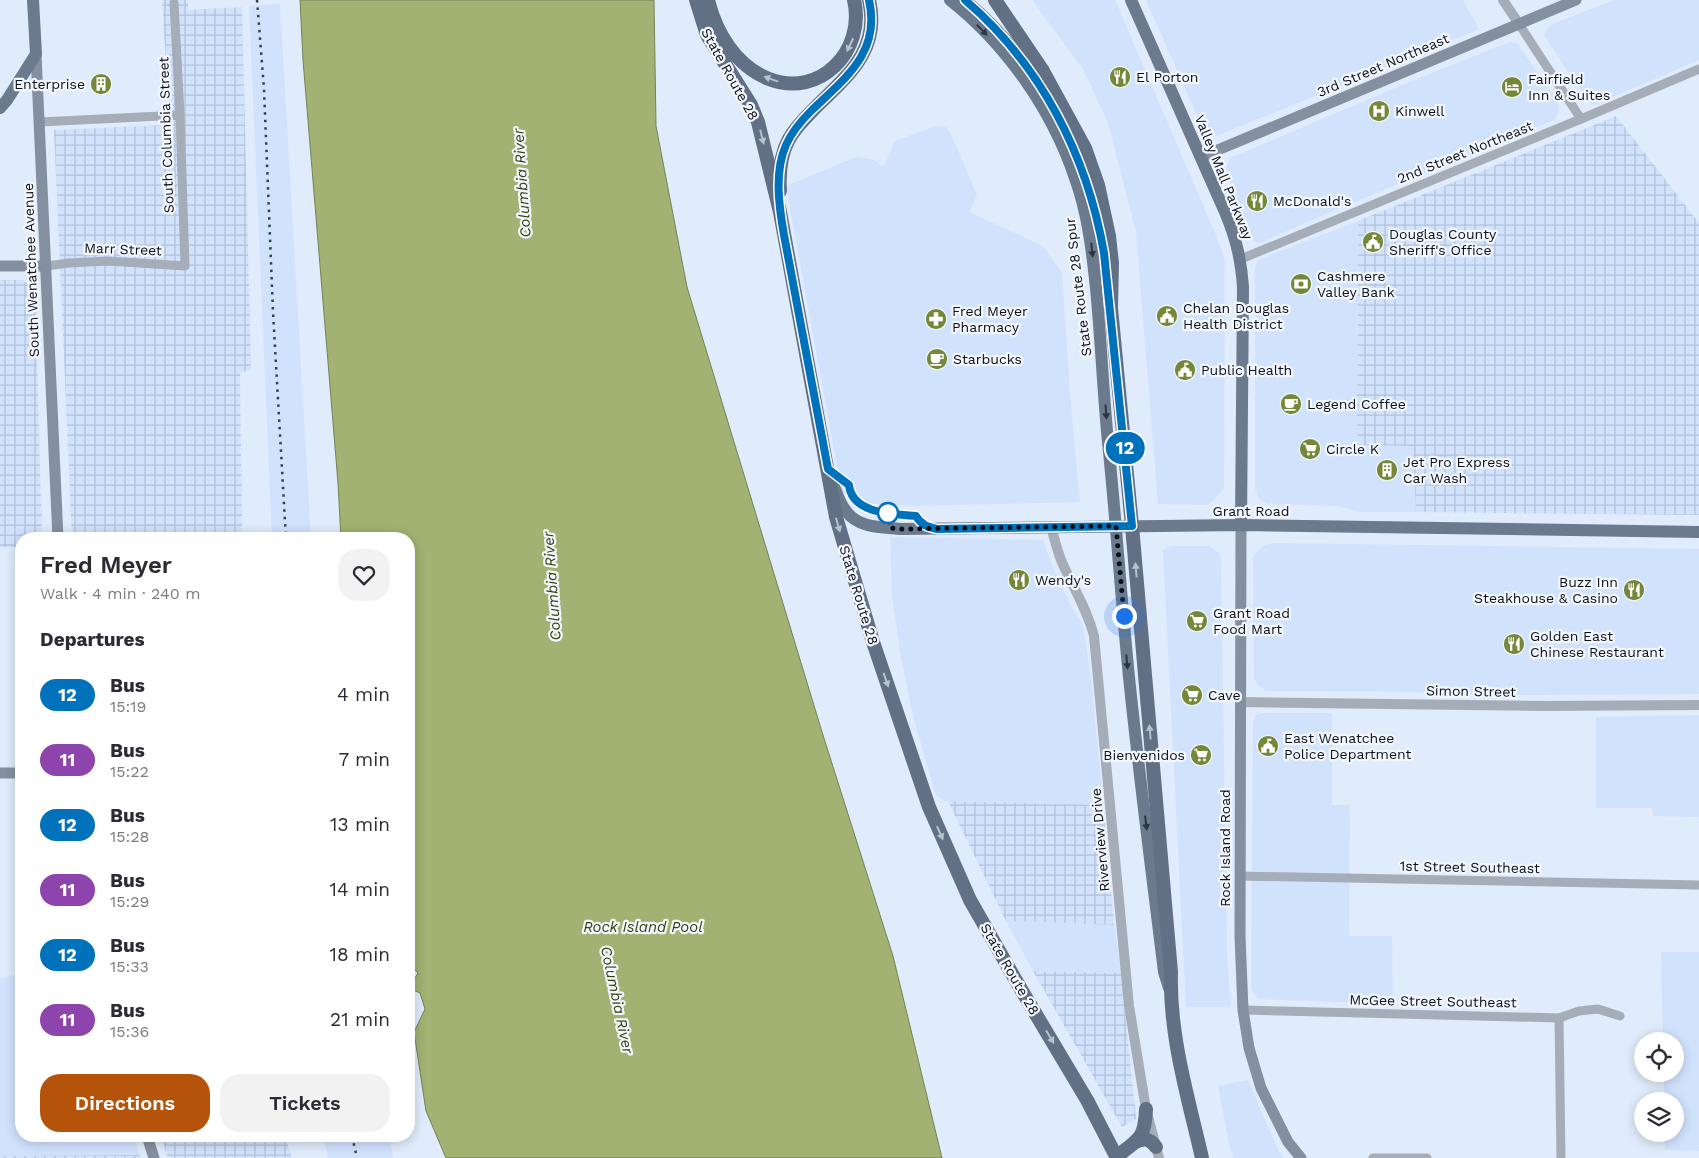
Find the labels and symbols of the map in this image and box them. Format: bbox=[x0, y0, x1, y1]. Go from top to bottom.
one-way arrow bbox=[976, 24, 988, 36]
street label: State Route 28 bbox=[698, 25, 762, 123]
street label: 3rd Street Northeast bbox=[1315, 30, 1451, 100]
one-way arrow bbox=[846, 38, 854, 52]
street label: South Columbia Street bbox=[155, 56, 177, 214]
restaurant icon: El Porton bbox=[1108, 65, 1132, 89]
place label: El Porton bbox=[1136, 69, 1199, 85]
place label: Fairfield Inn & Suites bbox=[1528, 71, 1610, 103]
building icon: Enterprise bbox=[89, 72, 113, 96]
one-way arrow bbox=[763, 75, 778, 83]
hotel icon: Fairfield Inn & Suites bbox=[1500, 75, 1524, 99]
place label: Enterprise bbox=[14, 76, 85, 92]
hospital icon: Kinwell bbox=[1367, 99, 1391, 123]
place label: Kinwell bbox=[1395, 103, 1445, 119]
street label: Valley Mall Parkway bbox=[1192, 112, 1257, 242]
street label: 2nd Street Northeast bbox=[1395, 117, 1535, 187]
water label: Columbia River bbox=[509, 127, 535, 238]
one-way arrow bbox=[758, 130, 766, 145]
street label: South Wenatchee Avenue bbox=[20, 182, 42, 358]
restaurant icon: McDonald's bbox=[1245, 189, 1269, 213]
place label: McDonald's bbox=[1273, 193, 1351, 209]
street label: State Route 28 Spur bbox=[1062, 216, 1094, 357]
place label: Douglas County Sheriff's Office bbox=[1389, 226, 1497, 258]
public building icon: Douglas County Sheriff's Office bbox=[1361, 230, 1385, 254]
street label: Marr Street bbox=[84, 240, 162, 258]
one-way arrow bbox=[1088, 242, 1096, 258]
place label: Cashmere Valley Bank bbox=[1317, 268, 1395, 300]
bank icon: Cashmere Valley Bank bbox=[1289, 272, 1313, 296]
place label: Chelan Douglas Health District bbox=[1183, 300, 1289, 332]
place label: Fred Meyer Pharmacy bbox=[952, 303, 1028, 335]
public building icon: Chelan Douglas Health District bbox=[1155, 304, 1179, 328]
pharmacy icon: Fred Meyer Pharmacy bbox=[924, 307, 948, 331]
cafe icon: Starbucks bbox=[925, 347, 949, 371]
place label: Starbucks bbox=[953, 351, 1022, 367]
public building icon: Public Health bbox=[1173, 358, 1197, 382]
place label: Public Health bbox=[1201, 362, 1292, 378]
cafe icon: Legend Coffee bbox=[1279, 392, 1303, 416]
place label: Legend Coffee bbox=[1307, 396, 1406, 412]
one-way arrow bbox=[1102, 404, 1110, 420]
line badge: 12 bbox=[1102, 432, 1148, 464]
supermarket icon: Circle K bbox=[1298, 437, 1322, 461]
place label: Circle K bbox=[1326, 441, 1379, 457]
place label: Jet Pro Express Car Wash bbox=[1403, 454, 1510, 486]
building icon: Jet Pro Express Car Wash bbox=[1375, 458, 1399, 482]
unlabelled marker bbox=[877, 502, 899, 524]
street label: Grant Road bbox=[1213, 503, 1289, 519]
one-way arrow bbox=[835, 517, 843, 532]
water label: Columbia River bbox=[539, 530, 565, 641]
street label: State Route 28 bbox=[836, 543, 882, 647]
one-way arrow bbox=[1132, 562, 1140, 578]
restaurant icon: Wendy's bbox=[1007, 568, 1031, 592]
place label: Wendy's bbox=[1035, 572, 1091, 588]
place label: Buzz Inn Steakhouse & Casino bbox=[1474, 574, 1618, 606]
restaurant icon: Buzz Inn Steakhouse & Casino bbox=[1622, 578, 1646, 602]
your location bbox=[1112, 604, 1137, 629]
place label: Grant Road Food Mart bbox=[1213, 605, 1290, 637]
supermarket icon: Grant Road Food Mart bbox=[1185, 609, 1209, 633]
place label: Golden East Chinese Restaurant bbox=[1530, 628, 1664, 660]
restaurant icon: Golden East Chinese Restaurant bbox=[1502, 632, 1526, 656]
one-way arrow bbox=[1124, 654, 1132, 670]
one-way arrow bbox=[882, 673, 890, 688]
street label: Simon Street bbox=[1426, 682, 1516, 700]
supermarket icon: Cave bbox=[1180, 683, 1204, 707]
place label: Cave bbox=[1208, 687, 1241, 703]
one-way arrow bbox=[1146, 724, 1154, 740]
place label: East Wenatchee Police Department bbox=[1284, 730, 1412, 762]
public building icon: East Wenatchee Police Department bbox=[1256, 734, 1280, 758]
supermarket icon: Bienvenidos bbox=[1189, 743, 1213, 767]
place label: Bienvenidos bbox=[1103, 747, 1185, 763]
street label: Riverview Drive bbox=[1088, 788, 1112, 892]
street label: Rock Island Road bbox=[1217, 789, 1233, 907]
one-way arrow bbox=[1142, 816, 1150, 832]
one-way arrow bbox=[937, 826, 945, 840]
street label: 1st Street Southeast bbox=[1400, 858, 1540, 876]
water label: Rock Island Pool bbox=[583, 918, 703, 936]
street label: State Route 28 bbox=[977, 920, 1043, 1018]
water label: Columbia River bbox=[597, 945, 637, 1056]
street label: McGee Street Southeast bbox=[1349, 992, 1517, 1010]
one-way arrow bbox=[1046, 1031, 1055, 1044]

